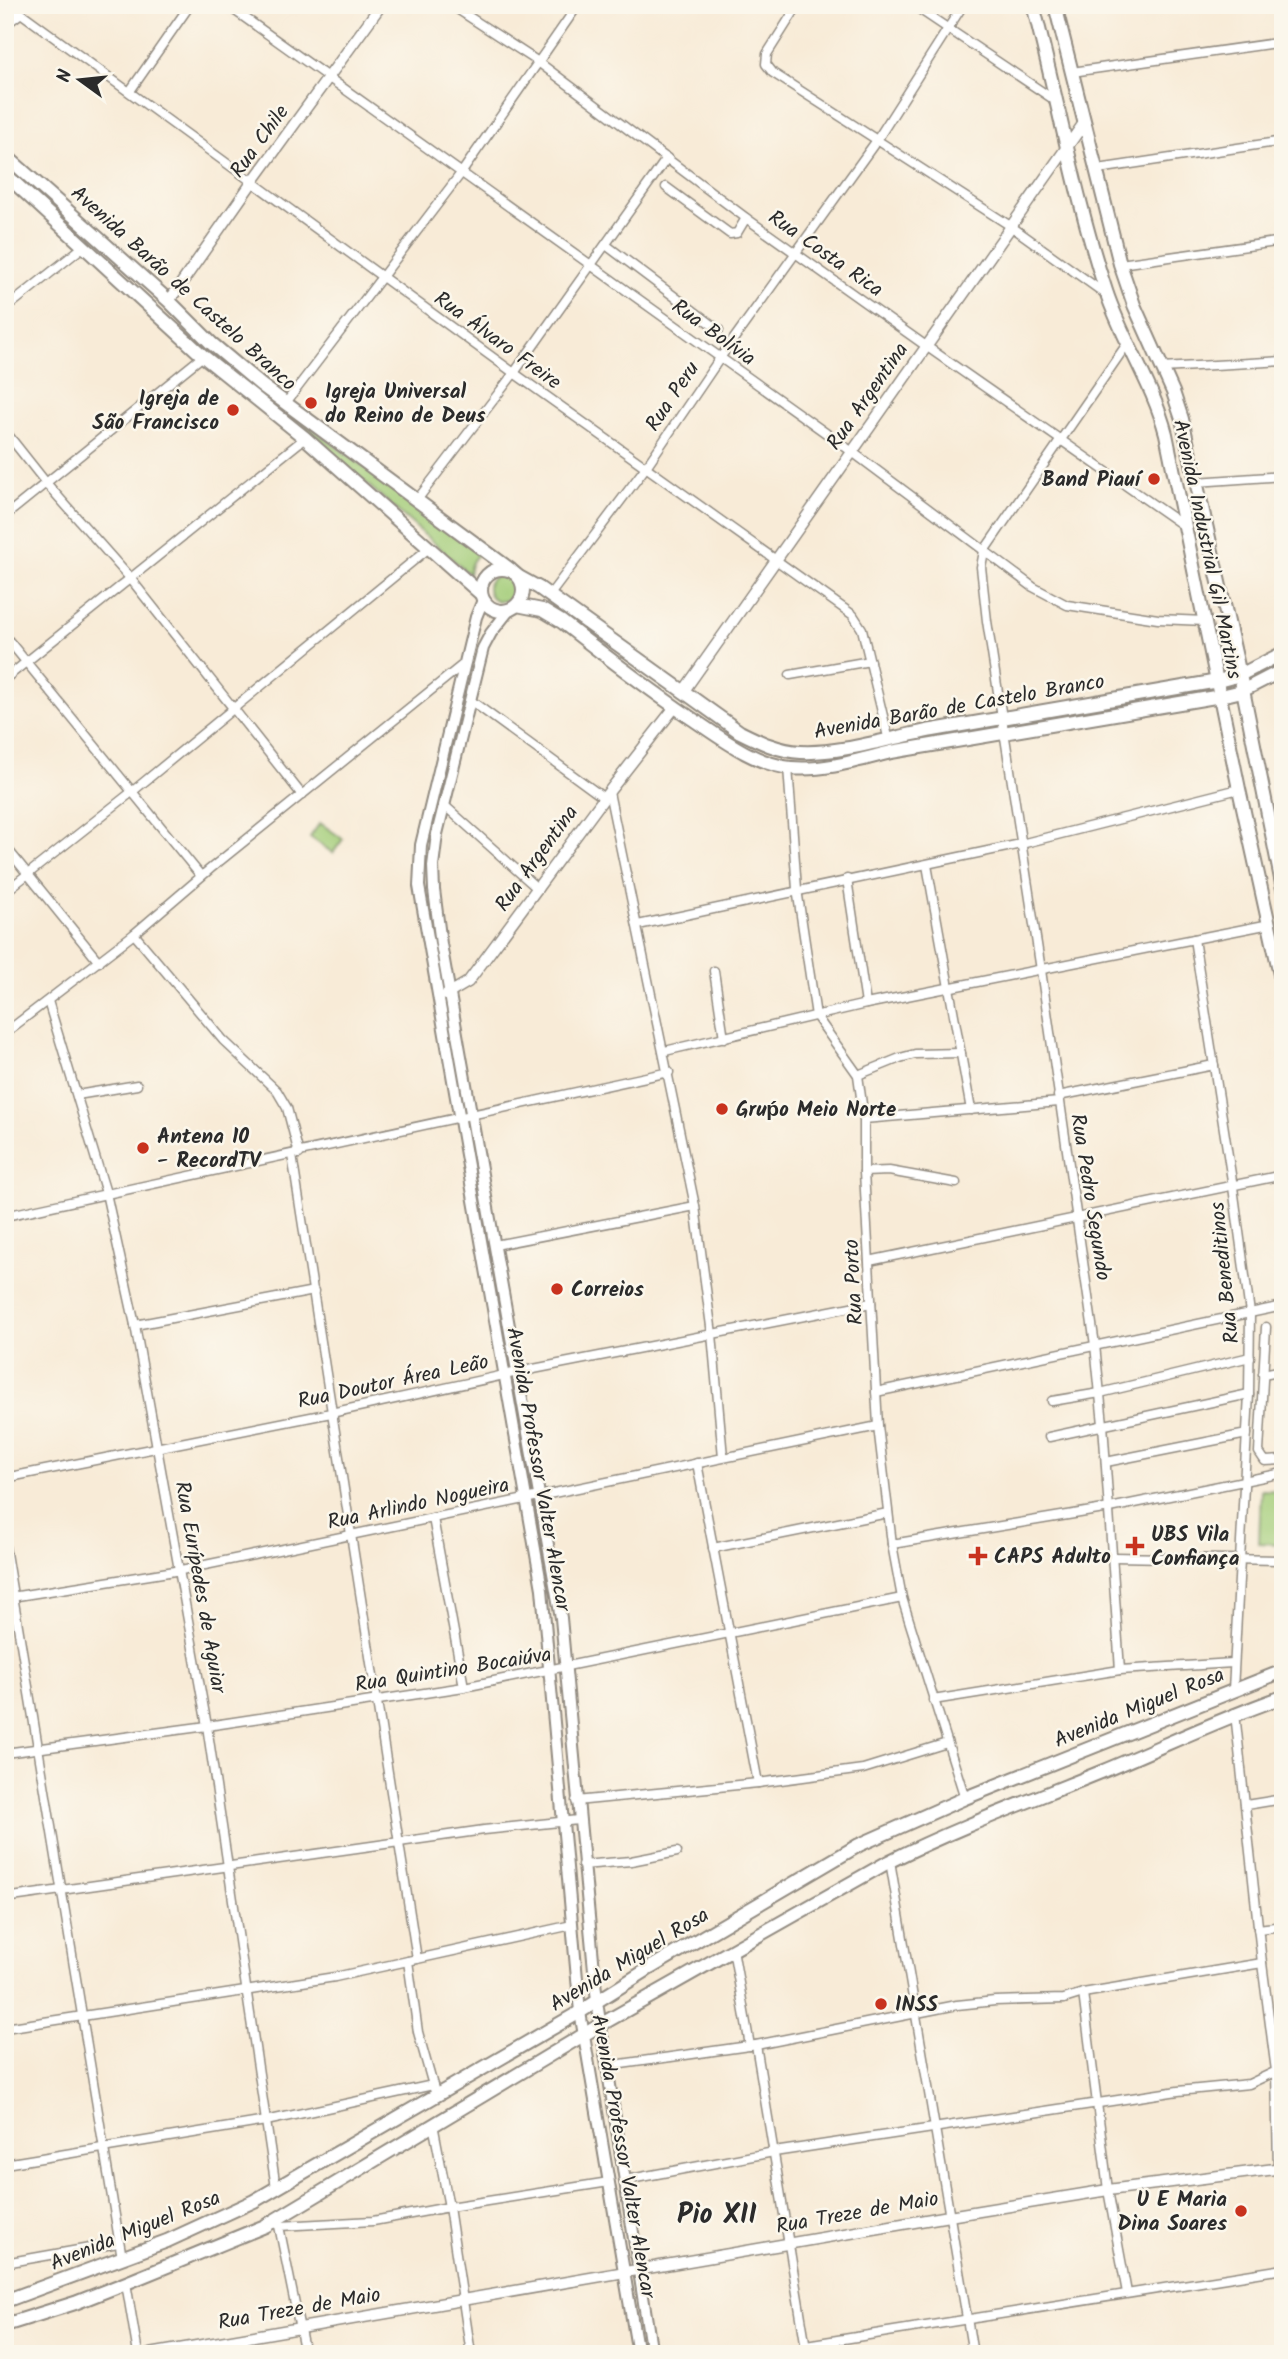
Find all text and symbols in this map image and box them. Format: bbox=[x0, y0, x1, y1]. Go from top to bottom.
north arrow bbox=[46, 46, 116, 116]
text: N bbox=[49, 66, 82, 86]
street label: Rua Chile bbox=[222, 98, 299, 186]
street label: Avenida Barão de Castelo Branco bbox=[62, 178, 304, 400]
street label: Rua Costa Rica bbox=[761, 202, 890, 306]
street label: Rua Álvaro Freire bbox=[426, 284, 568, 399]
street label: Rua Bolívia bbox=[664, 291, 762, 375]
street label: Rua Argentina bbox=[819, 336, 918, 458]
street label: Rua Peru bbox=[638, 355, 709, 439]
place label: Igreja Universal do Reino de Deus bbox=[325, 376, 486, 433]
place label: Igreja de São Francisco bbox=[92, 383, 219, 440]
marker: Igreja Universal do Reino de Deus bbox=[303, 395, 319, 411]
marker: Igreja de São Francisco bbox=[225, 402, 241, 418]
street label: Avenida Industrial Gil Martins bbox=[1163, 416, 1250, 682]
place label: Band Piauí bbox=[1042, 464, 1144, 497]
marker: Band Piauí bbox=[1146, 471, 1162, 487]
street label: Avenida Barão de Castelo Branco bbox=[811, 666, 1107, 749]
street label: Rua Argentina bbox=[487, 799, 587, 919]
place label: Gruṕo Meio Norte bbox=[736, 1094, 896, 1127]
marker: Gruṕo Meio Norte bbox=[714, 1101, 730, 1117]
street label: Rua Pedro Segundo bbox=[1060, 1111, 1119, 1283]
place label: Antena 10 - RecordTV bbox=[157, 1121, 262, 1178]
marker: Antena 10 - RecordTV bbox=[135, 1140, 151, 1156]
street label: Rua Beneditinos bbox=[1202, 1200, 1249, 1345]
street label: Rua Porto bbox=[836, 1238, 873, 1326]
place label: Correios bbox=[571, 1274, 644, 1307]
marker: Correios bbox=[549, 1281, 565, 1297]
street label: Avenida Professor Valter Alencar bbox=[496, 1325, 579, 1615]
street label: Rua Doutor Área Leão bbox=[295, 1346, 492, 1419]
street label: Rua Arlindo Nogueira bbox=[324, 1469, 512, 1540]
street label: Rua Eurípedes de Aguiar bbox=[165, 1479, 235, 1697]
place label: UBS Vila Confiança bbox=[1151, 1519, 1240, 1576]
marker: UBS Vila Confiança bbox=[1125, 1536, 1145, 1556]
place label: CAPS Adulto bbox=[994, 1541, 1111, 1574]
marker: CAPS Adulto bbox=[968, 1546, 988, 1566]
street label: Rua Quintino Bocaiúva bbox=[353, 1639, 554, 1702]
street label: Avenida Miguel Rosa bbox=[1049, 1659, 1230, 1758]
street label: Avenida Miguel Rosa bbox=[544, 1899, 716, 2021]
place label: INSS bbox=[895, 1989, 938, 2022]
marker: INSS bbox=[873, 1996, 889, 2012]
street label: Avenida Professor Valter Alencar bbox=[581, 2012, 664, 2302]
street label: Avenida Miguel Rosa bbox=[45, 2182, 226, 2281]
street label: Rua Treze de Maio bbox=[773, 2183, 941, 2244]
place label: U E Maria Dina Soares bbox=[1118, 2184, 1227, 2241]
district label: Pio XII bbox=[677, 2193, 757, 2238]
marker: U E Maria Dina Soares bbox=[1233, 2203, 1249, 2219]
street label: Rua Treze de Maio bbox=[215, 2279, 383, 2340]

